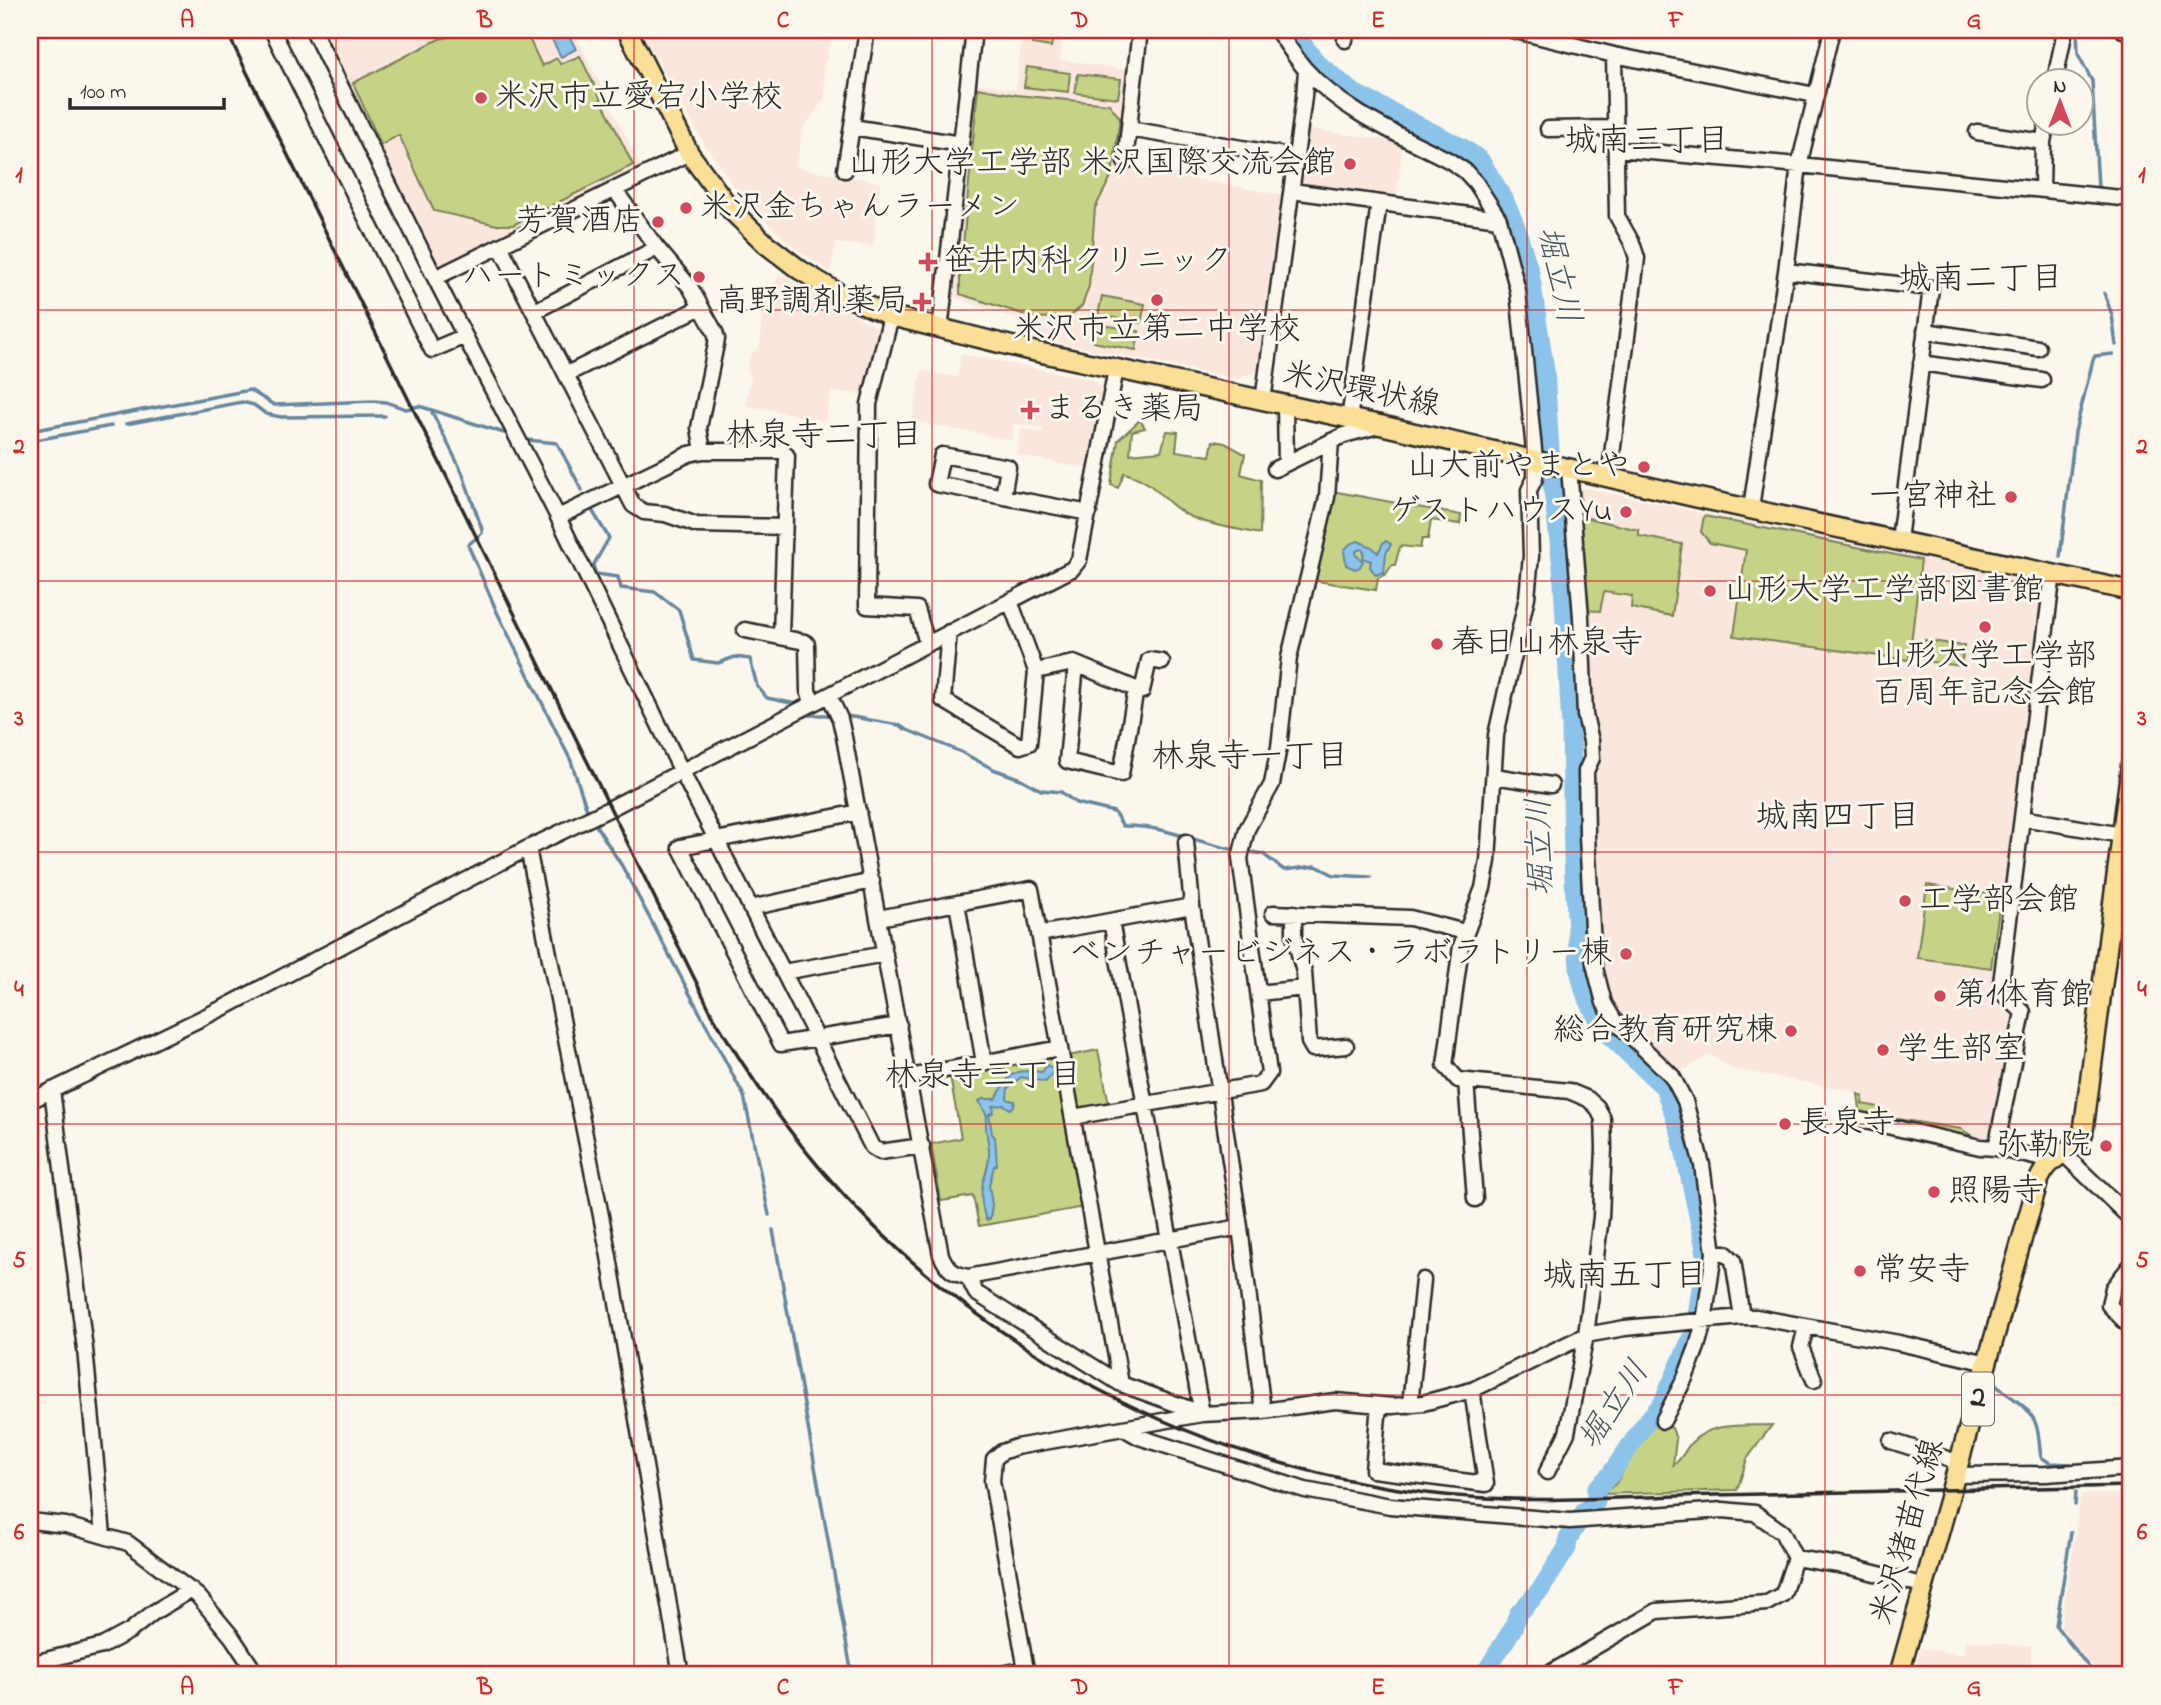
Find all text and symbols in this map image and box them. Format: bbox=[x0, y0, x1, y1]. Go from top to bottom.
text: A bbox=[180, 5, 194, 38]
text: B bbox=[476, 5, 493, 38]
text: C bbox=[777, 5, 790, 38]
text: D bbox=[1071, 5, 1088, 38]
text: E bbox=[1371, 5, 1385, 38]
text: F bbox=[1668, 5, 1684, 38]
text: G bbox=[1967, 5, 1981, 38]
scale bar bbox=[70, 66, 224, 110]
north arrow bbox=[2024, 66, 2094, 136]
text: N bbox=[2054, 74, 2067, 101]
place label: 米沢市立愛宕小学校 bbox=[495, 75, 783, 122]
text: 100 m bbox=[80, 78, 126, 108]
marker: 米沢市立愛宕小学校 bbox=[473, 90, 489, 106]
district label: 城南三丁目 bbox=[1565, 118, 1730, 166]
place label: 山形大学工学部 米沢国際交流会館 bbox=[848, 141, 1336, 188]
marker: 山形大学工学部 米沢国際交流会館 bbox=[1342, 156, 1358, 172]
text: 1 bbox=[15, 160, 23, 193]
text: 1 bbox=[2138, 160, 2146, 193]
place label: 米沢金ちゃんラーメン bbox=[700, 185, 1020, 232]
place label: 芳賀酒店 bbox=[516, 199, 644, 246]
marker: 米沢金ちゃんラーメン bbox=[678, 200, 694, 216]
marker: 芳賀酒店 bbox=[650, 214, 666, 230]
water label: 堀立川 bbox=[1522, 221, 1592, 329]
place label: 笹井内科クリニック bbox=[944, 239, 1232, 286]
marker: 笹井内科クリニック bbox=[918, 252, 938, 272]
place label: ハートミックス bbox=[462, 254, 685, 301]
district label: 城南二丁目 bbox=[1899, 256, 2064, 304]
marker: ハートミックス bbox=[691, 269, 707, 285]
place label: 高野調剤薬局 bbox=[716, 279, 908, 326]
marker: 米沢市立第二中学校 bbox=[1149, 292, 1165, 308]
marker: 高野調剤薬局 bbox=[914, 294, 930, 310]
place label: 米沢市立第二中学校 bbox=[1013, 307, 1301, 354]
street label: 米沢環状線 bbox=[1278, 351, 1444, 431]
place label: まるき薬局 bbox=[1044, 387, 1204, 434]
marker: まるき薬局 bbox=[1022, 402, 1038, 418]
district label: 林泉寺二丁目 bbox=[725, 413, 923, 461]
text: 2 bbox=[12, 431, 25, 464]
text: 2 bbox=[2135, 431, 2148, 464]
place label: 山大前やまとや bbox=[1407, 444, 1630, 491]
marker: 山大前やまとや bbox=[1636, 459, 1652, 475]
place label: 一宮神社 bbox=[1869, 474, 1997, 521]
place label: ゲストハウスYu bbox=[1388, 489, 1612, 536]
marker: 一宮神社 bbox=[2003, 489, 2019, 505]
marker: ゲストハウスYu bbox=[1618, 504, 1634, 520]
place label: 山形大学工学部図書館 bbox=[1724, 568, 2044, 615]
marker: 山形大学工学部図書館 bbox=[1702, 583, 1718, 599]
marker: 山形大学工学部 百周年記念会館 bbox=[1977, 619, 1993, 635]
place label: 春日山林泉寺 bbox=[1451, 621, 1643, 668]
place label: 山形大学工学部 百周年記念会館 bbox=[1873, 634, 2097, 718]
marker: 春日山林泉寺 bbox=[1429, 636, 1445, 652]
text: 3 bbox=[13, 703, 24, 736]
text: 3 bbox=[2136, 703, 2147, 736]
district label: 林泉寺一丁目 bbox=[1151, 734, 1349, 782]
district label: 城南四丁目 bbox=[1756, 794, 1921, 842]
water label: 堀立川 bbox=[1516, 797, 1568, 897]
place label: 工学部会館 bbox=[1919, 878, 2079, 925]
marker: 工学部会館 bbox=[1897, 893, 1913, 909]
place label: ベンチャービジネス・ラボラトリー棟 bbox=[1069, 931, 1612, 978]
marker: ベンチャービジネス・ラボラトリー棟 bbox=[1618, 946, 1634, 962]
place label: 第1体育館 bbox=[1954, 973, 2092, 1020]
text: 4 bbox=[14, 974, 24, 1007]
text: 4 bbox=[2137, 974, 2147, 1007]
marker: 第1体育館 bbox=[1932, 988, 1948, 1004]
place label: 総合教育研究棟 bbox=[1553, 1008, 1777, 1055]
marker: 総合教育研究棟 bbox=[1783, 1023, 1799, 1039]
place label: 学生部室 bbox=[1897, 1027, 2025, 1074]
marker: 学生部室 bbox=[1875, 1042, 1891, 1058]
district label: 林泉寺三丁目 bbox=[884, 1053, 1082, 1101]
place label: 長泉寺 bbox=[1799, 1101, 1895, 1148]
marker: 長泉寺 bbox=[1777, 1116, 1793, 1132]
place label: 弥勒院 bbox=[1996, 1123, 2092, 1170]
marker: 弥勒院 bbox=[2098, 1138, 2114, 1154]
place label: 照陽寺 bbox=[1948, 1169, 2044, 1216]
marker: 照陽寺 bbox=[1926, 1184, 1942, 1200]
text: 5 bbox=[12, 1245, 26, 1278]
text: 5 bbox=[2135, 1245, 2149, 1278]
place label: 常安寺 bbox=[1874, 1248, 1970, 1295]
district label: 城南五丁目 bbox=[1543, 1253, 1708, 1301]
marker: 常安寺 bbox=[1852, 1263, 1868, 1279]
water label: 堀立川 bbox=[1567, 1352, 1663, 1460]
road number: 2 bbox=[1962, 1372, 1994, 1426]
street label: 米沢猪苗代線 bbox=[1860, 1433, 1958, 1631]
text: 6 bbox=[14, 1517, 25, 1550]
text: 6 bbox=[2137, 1517, 2148, 1550]
text: A bbox=[180, 1672, 194, 1705]
text: B bbox=[476, 1672, 493, 1705]
text: C bbox=[777, 1672, 790, 1705]
text: D bbox=[1071, 1672, 1088, 1705]
text: E bbox=[1371, 1672, 1385, 1705]
text: F bbox=[1668, 1672, 1684, 1705]
text: G bbox=[1967, 1672, 1981, 1705]

